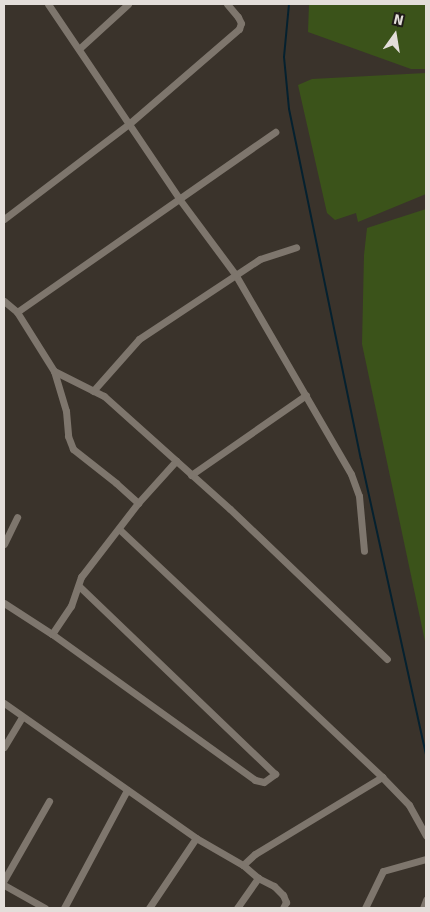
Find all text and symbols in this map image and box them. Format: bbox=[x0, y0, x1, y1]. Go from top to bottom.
north arrow bbox=[370, 10, 420, 60]
text: N bbox=[392, 11, 405, 29]

